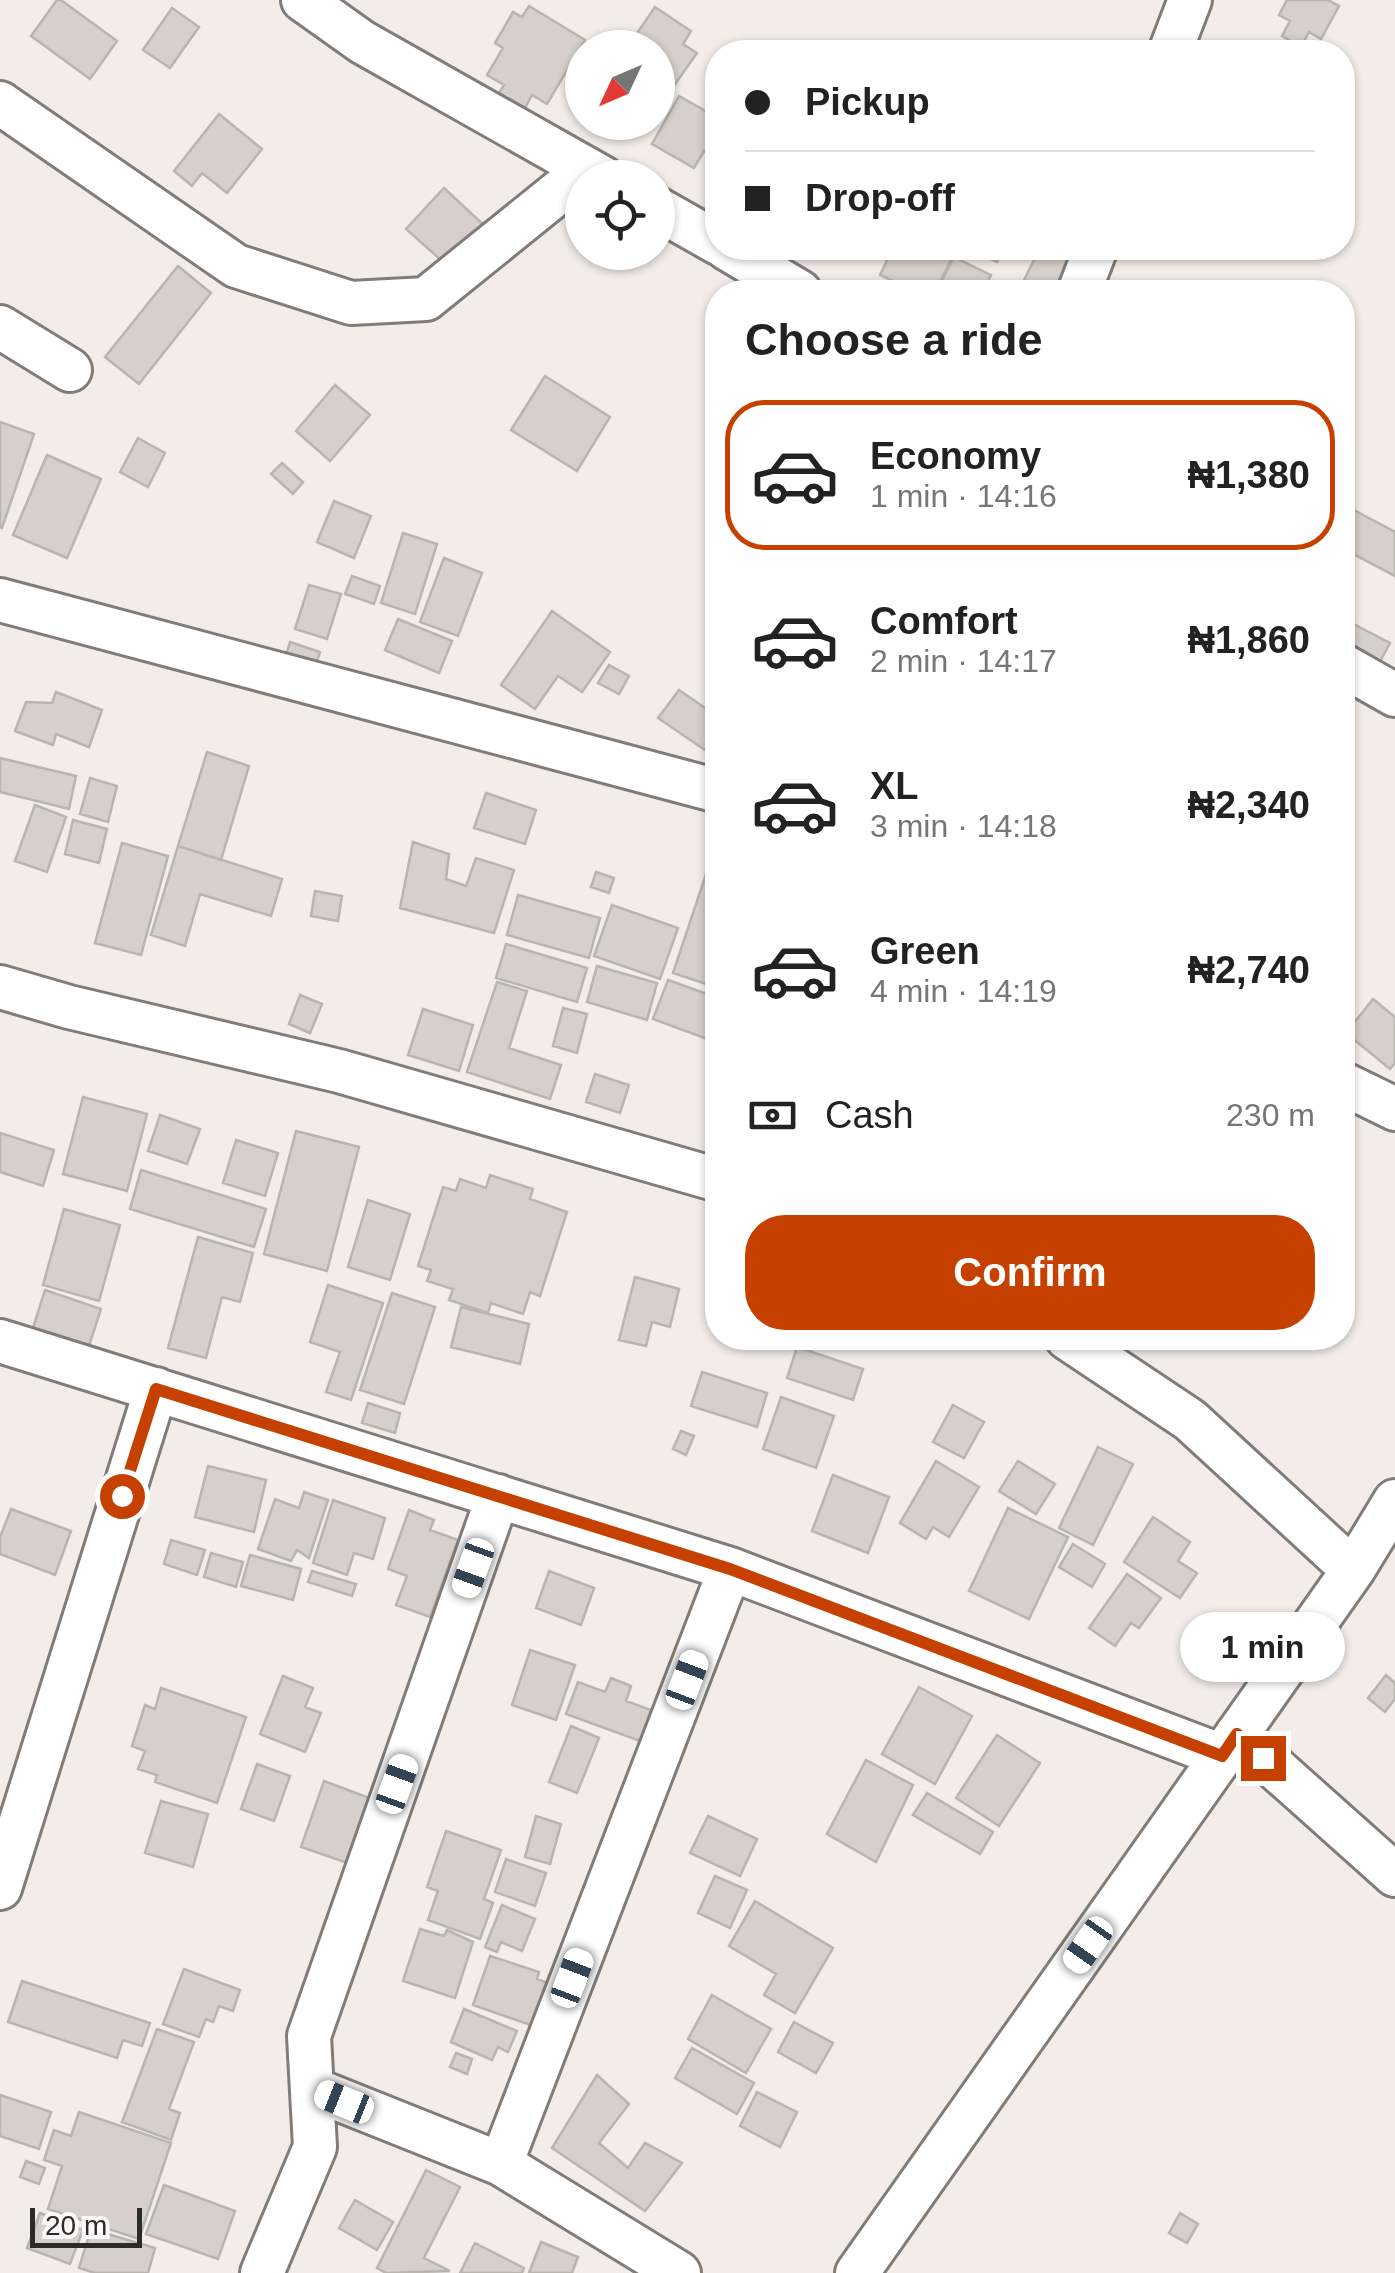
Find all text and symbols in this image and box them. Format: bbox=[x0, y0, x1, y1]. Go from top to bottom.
north arrow bbox=[565, 30, 675, 140]
map controls bbox=[565, 30, 675, 270]
text: Pickup bbox=[805, 81, 930, 123]
button: locate bbox=[565, 160, 675, 270]
text: Drop-off bbox=[805, 177, 955, 219]
text: Choose a ride bbox=[745, 314, 1043, 365]
icon: car bbox=[750, 430, 840, 520]
text: Economy bbox=[870, 435, 1041, 477]
text: ₦1,380 bbox=[1187, 454, 1310, 496]
text: 1 min · 14:16 bbox=[870, 478, 1057, 514]
icon: car bbox=[750, 595, 840, 685]
text: Comfort bbox=[870, 600, 1018, 642]
text: ₦1,860 bbox=[1187, 619, 1310, 661]
text: 2 min · 14:17 bbox=[870, 643, 1057, 679]
icon: car bbox=[750, 760, 840, 850]
text: XL bbox=[870, 765, 919, 807]
text: ₦2,340 bbox=[1187, 784, 1310, 826]
text: 3 min · 14:18 bbox=[870, 808, 1057, 844]
icon: car bbox=[750, 925, 840, 1015]
text: Green bbox=[870, 930, 980, 972]
text: ₦2,740 bbox=[1187, 949, 1310, 991]
text: 4 min · 14:19 bbox=[870, 973, 1057, 1009]
icon: cash bbox=[745, 1088, 800, 1143]
text: Cash bbox=[825, 1094, 914, 1136]
text: 230 m bbox=[1226, 1097, 1315, 1133]
button: Confirm bbox=[745, 1215, 1315, 1330]
route start bbox=[100, 1474, 145, 1519]
car bbox=[449, 1535, 497, 1601]
callout: 1 min bbox=[1180, 1613, 1346, 1683]
text: 1 min bbox=[1221, 1629, 1304, 1665]
car bbox=[662, 1647, 712, 1713]
route end bbox=[1241, 1736, 1286, 1781]
car bbox=[373, 1751, 421, 1817]
car bbox=[1059, 1912, 1117, 1978]
car bbox=[547, 1945, 597, 2011]
car bbox=[311, 2077, 377, 2127]
scale bar bbox=[30, 2203, 142, 2248]
text: 20 m bbox=[45, 2210, 107, 2241]

